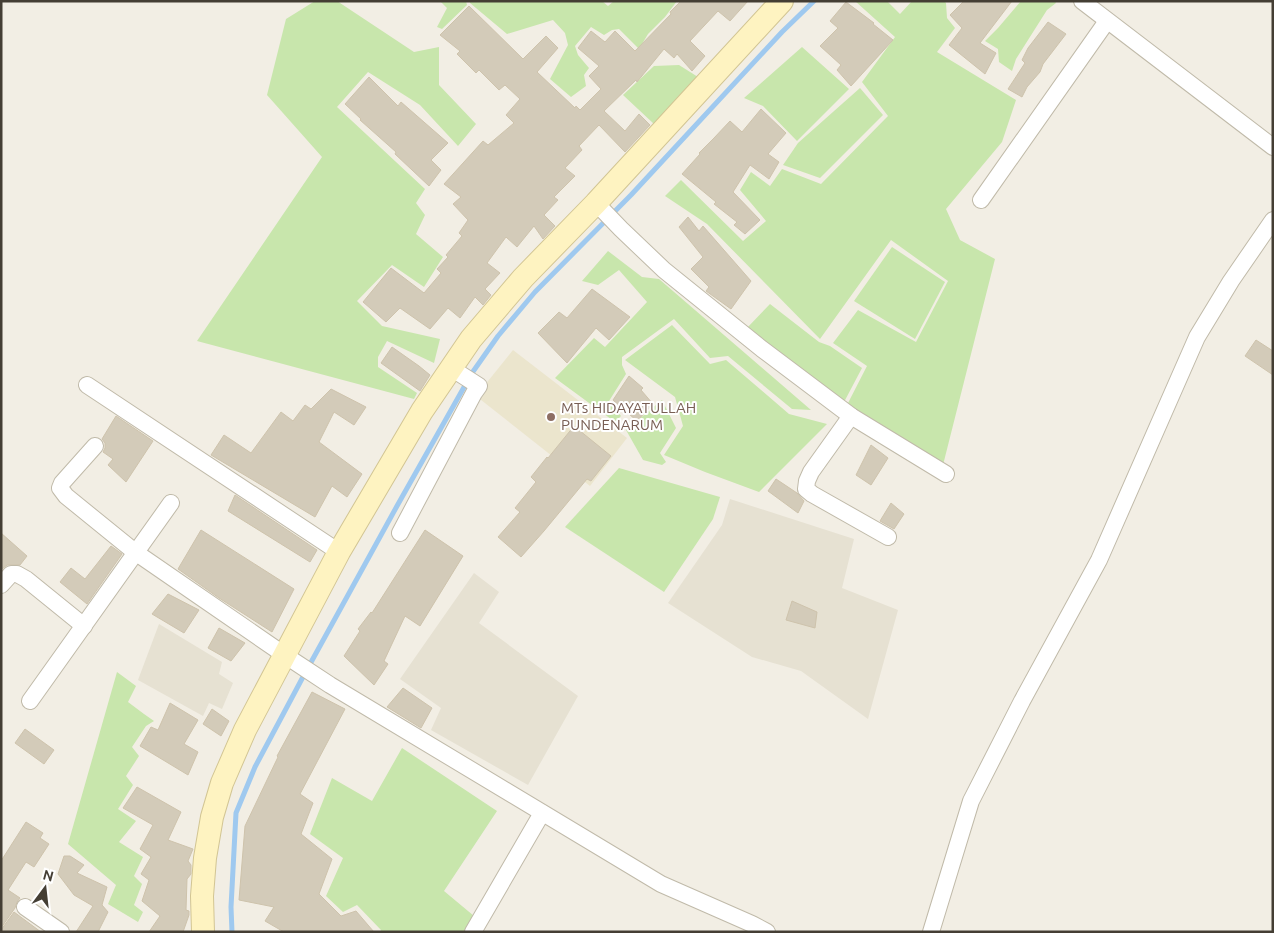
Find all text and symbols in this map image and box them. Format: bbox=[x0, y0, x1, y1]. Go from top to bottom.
place label: MTs HIDAYATULLAH PUNDENARUM bbox=[561, 399, 696, 433]
marker: MTs HIDAYATULLAH PUNDENARUM bbox=[545, 411, 557, 423]
north arrow bbox=[20, 863, 70, 913]
text: N bbox=[41, 866, 55, 885]

